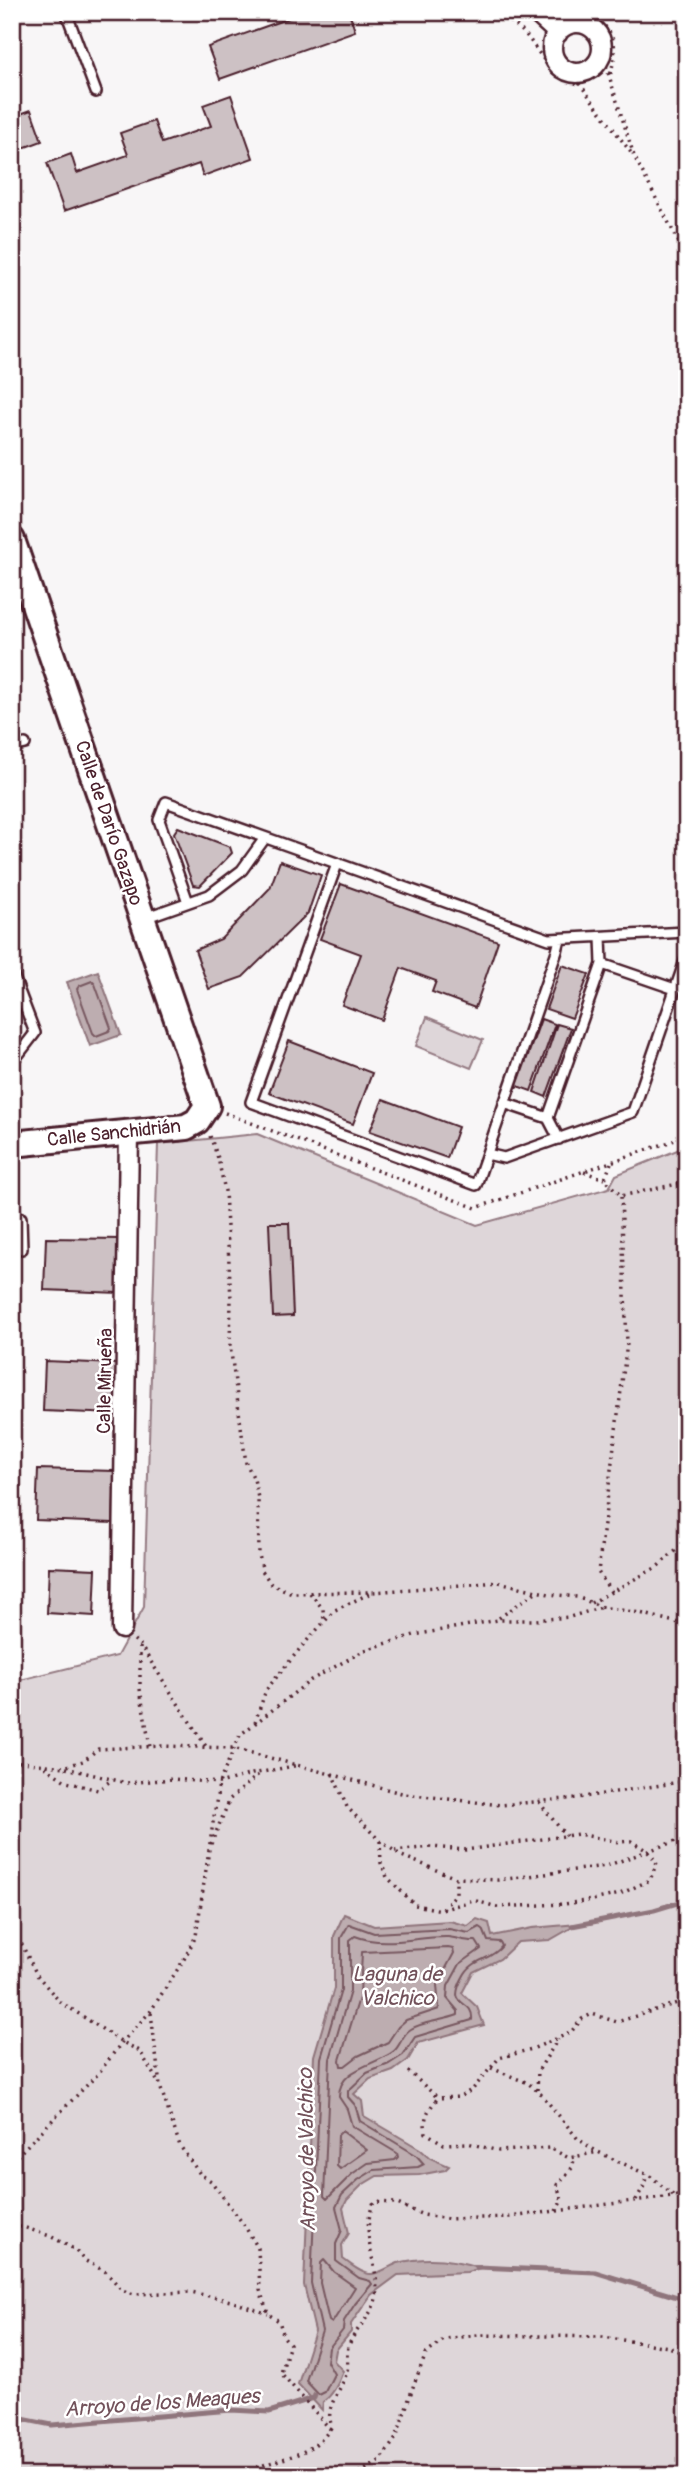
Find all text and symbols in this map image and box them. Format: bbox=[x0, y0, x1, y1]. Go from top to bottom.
street label: Calle de Darío Gazapo bbox=[70, 737, 148, 909]
street label: Calle Sanchidrián bbox=[46, 1114, 182, 1152]
street label: Calle Mirueña bbox=[92, 1328, 118, 1434]
water label: Laguna de Valchico bbox=[352, 1961, 445, 2012]
water label: Arroyo de Valchico bbox=[292, 2066, 322, 2232]
water label: Arroyo de los Meaques bbox=[64, 2383, 263, 2423]

